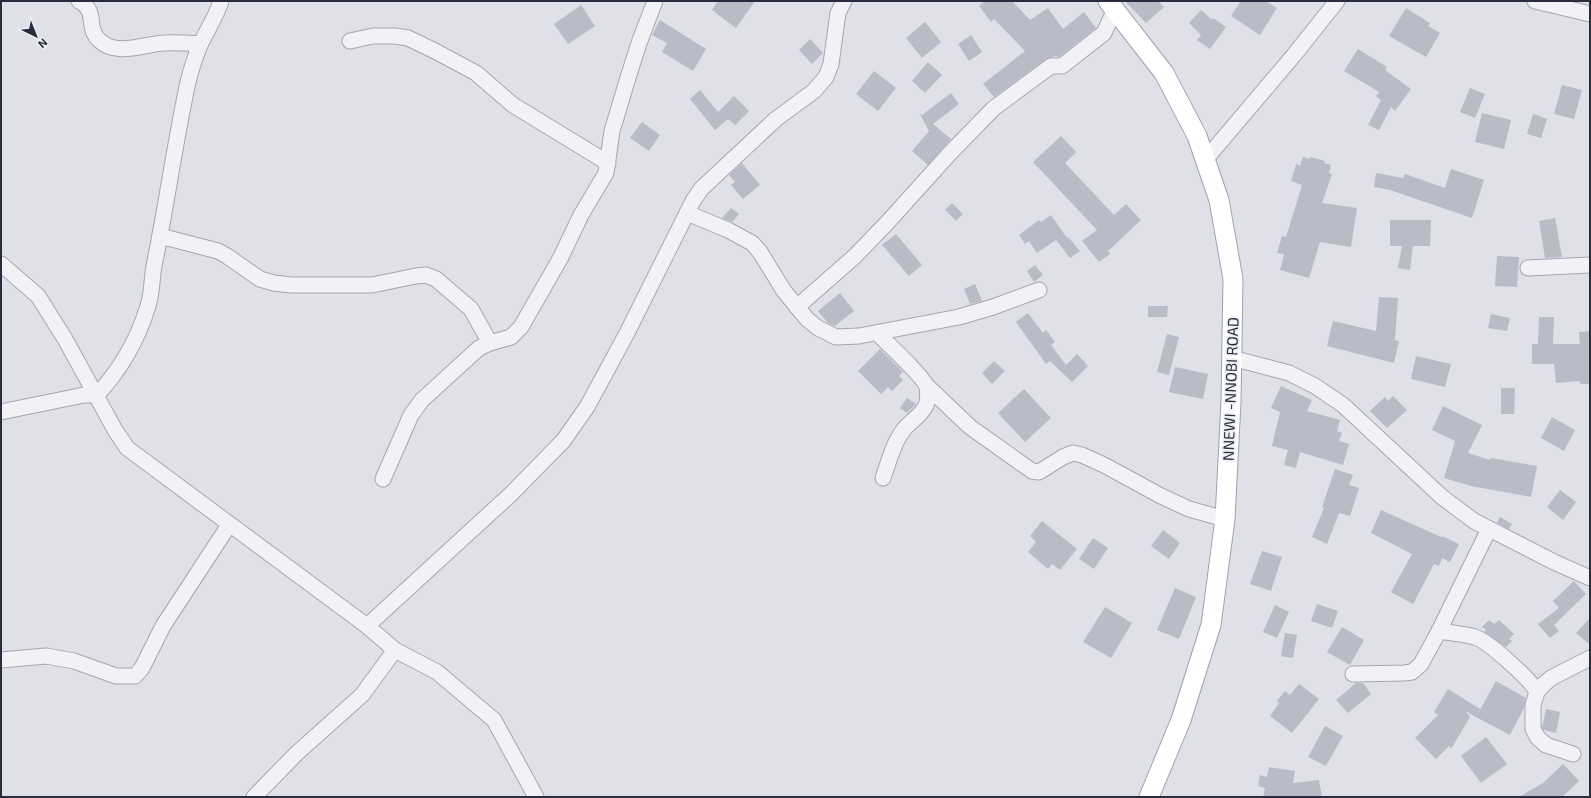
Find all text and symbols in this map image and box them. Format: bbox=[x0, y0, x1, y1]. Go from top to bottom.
north arrow bbox=[16, 16, 56, 56]
text: N bbox=[36, 36, 51, 51]
street label: NNEWI -NNOBI ROAD bbox=[1218, 317, 1242, 461]

